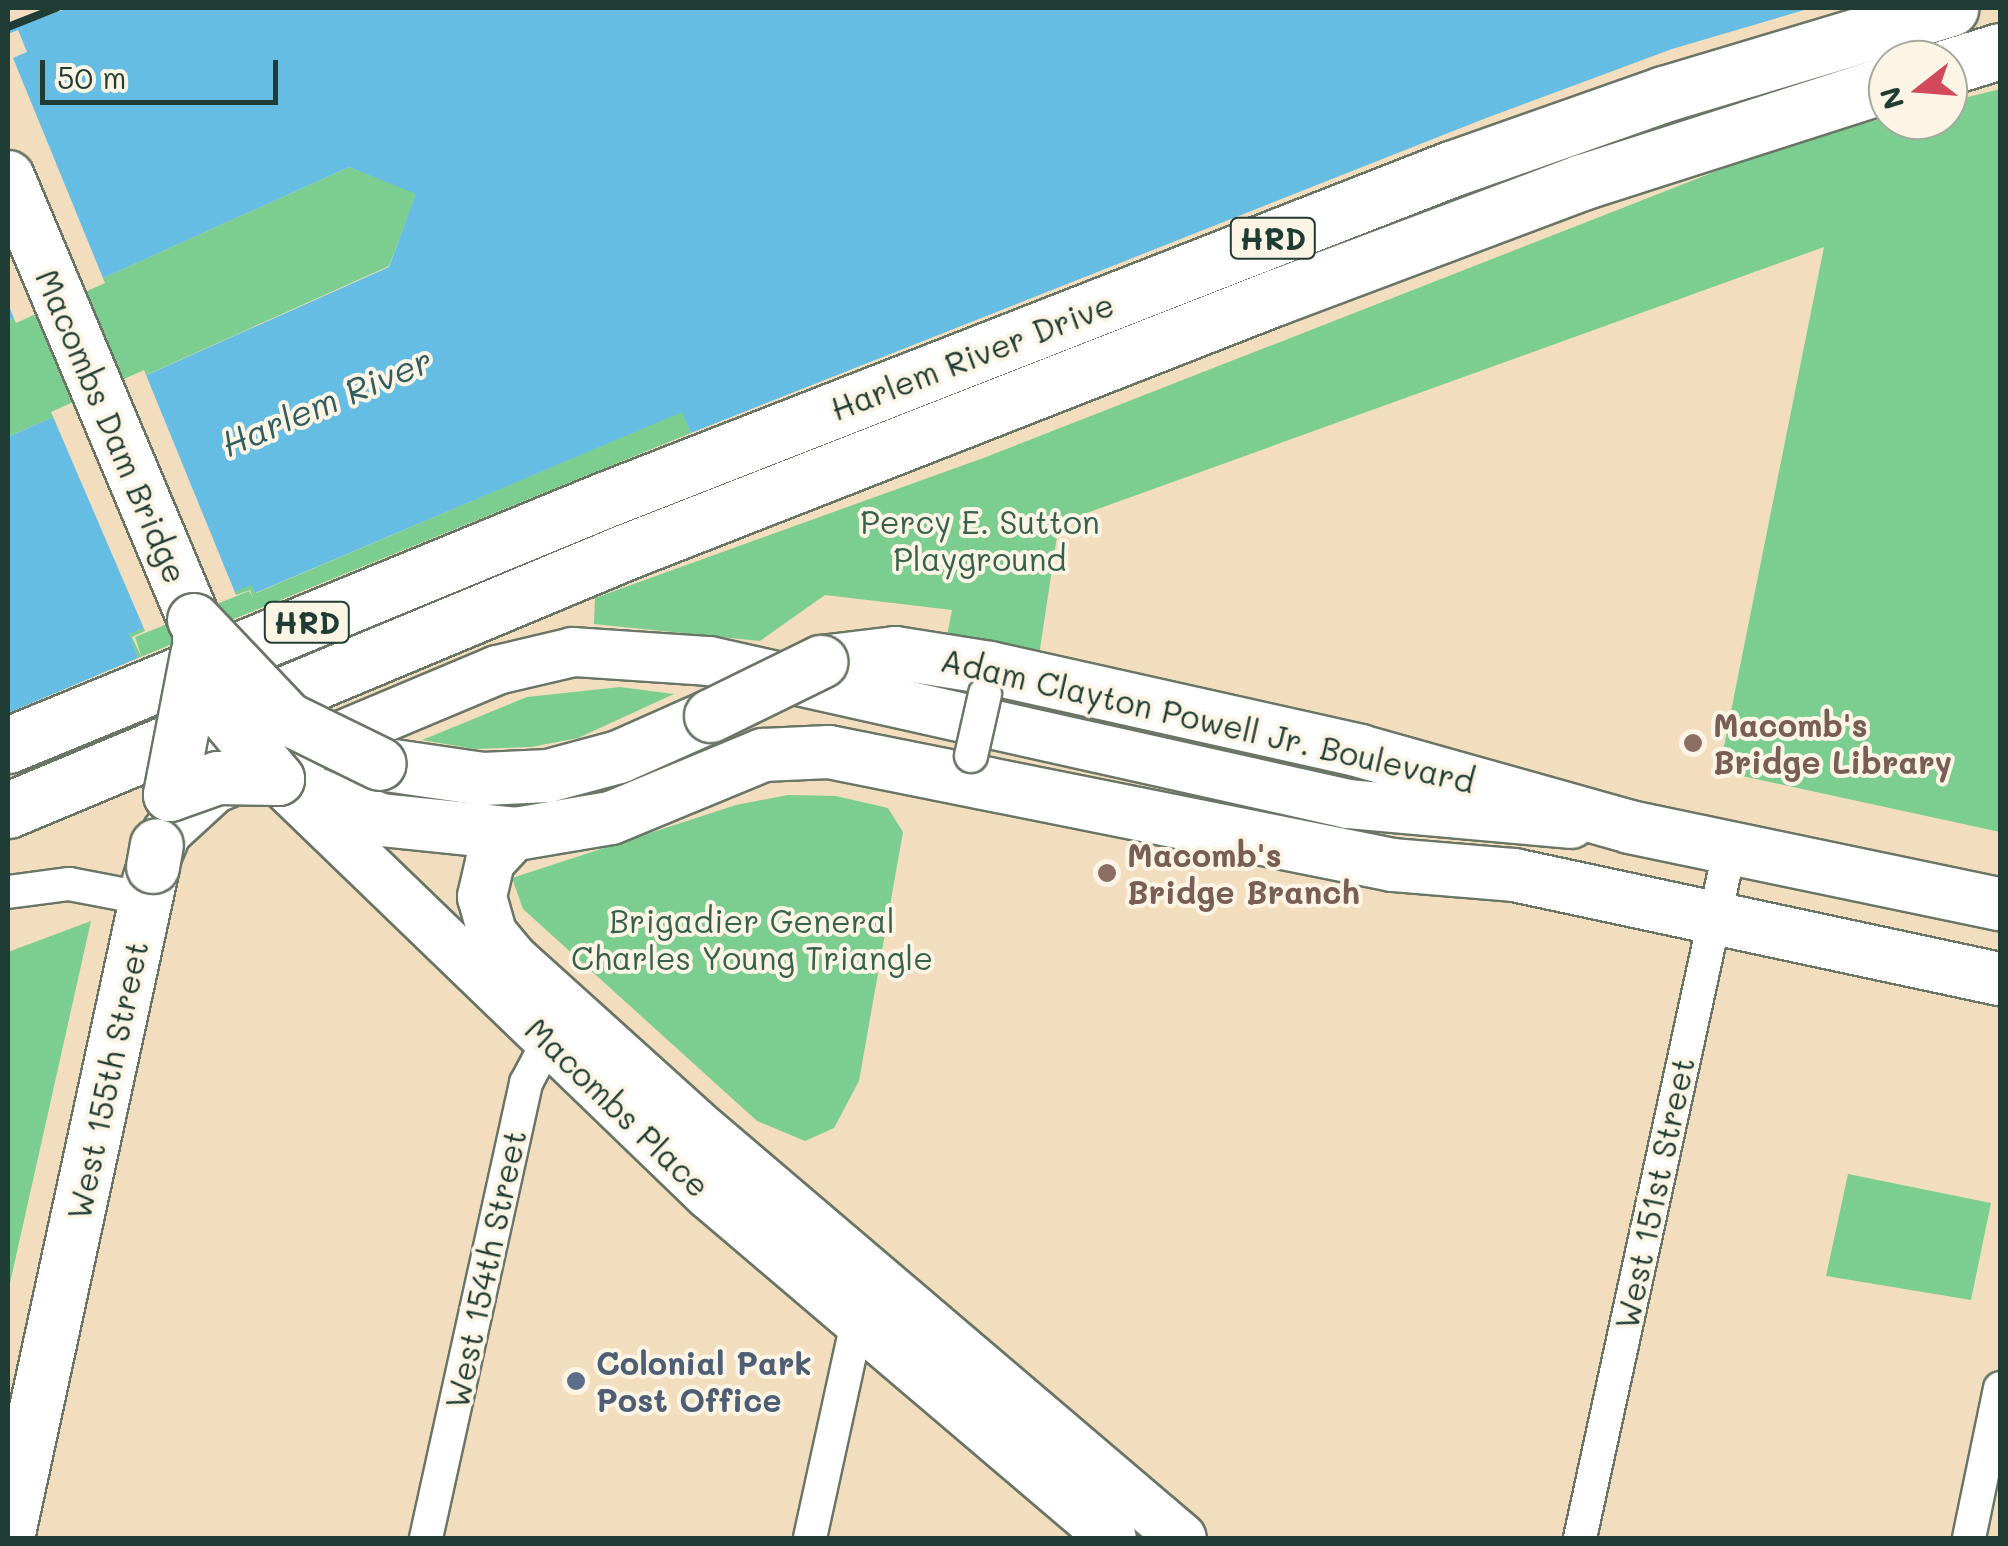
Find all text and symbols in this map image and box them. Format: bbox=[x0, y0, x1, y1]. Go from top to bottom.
scale bar bbox=[45, 40, 282, 102]
north arrow bbox=[1868, 40, 1968, 140]
text: 50 m bbox=[57, 57, 127, 97]
text: N bbox=[1871, 83, 1912, 114]
road number: HRD bbox=[1228, 213, 1318, 263]
street label: Macombs Dam Bridge bbox=[28, 263, 196, 589]
street label: Harlem River Drive bbox=[825, 284, 1119, 428]
water label: Harlem River bbox=[214, 338, 438, 464]
park label: Percy E. Sutton Playground bbox=[860, 503, 1100, 578]
road number: HRD bbox=[262, 597, 352, 647]
street label: Adam Clayton Powell Jr. Boulevard bbox=[937, 640, 1479, 800]
place label: Macomb's Bridge Library bbox=[1713, 706, 1952, 781]
marker: Macomb's Bridge Library bbox=[1682, 732, 1704, 754]
place label: Macomb's Bridge Branch bbox=[1127, 836, 1360, 911]
marker: Macomb's Bridge Branch bbox=[1096, 862, 1118, 884]
park label: Brigadier General Charles Young Triangle bbox=[571, 902, 933, 977]
street label: West 155th Street bbox=[59, 937, 155, 1223]
street label: Macombs Place bbox=[518, 1009, 718, 1205]
street label: West 151st Street bbox=[1606, 1054, 1702, 1332]
street label: West 154th Street bbox=[437, 1126, 533, 1412]
place label: Colonial Park Post Office bbox=[596, 1344, 812, 1419]
marker: Colonial Park Post Office bbox=[565, 1370, 587, 1392]

